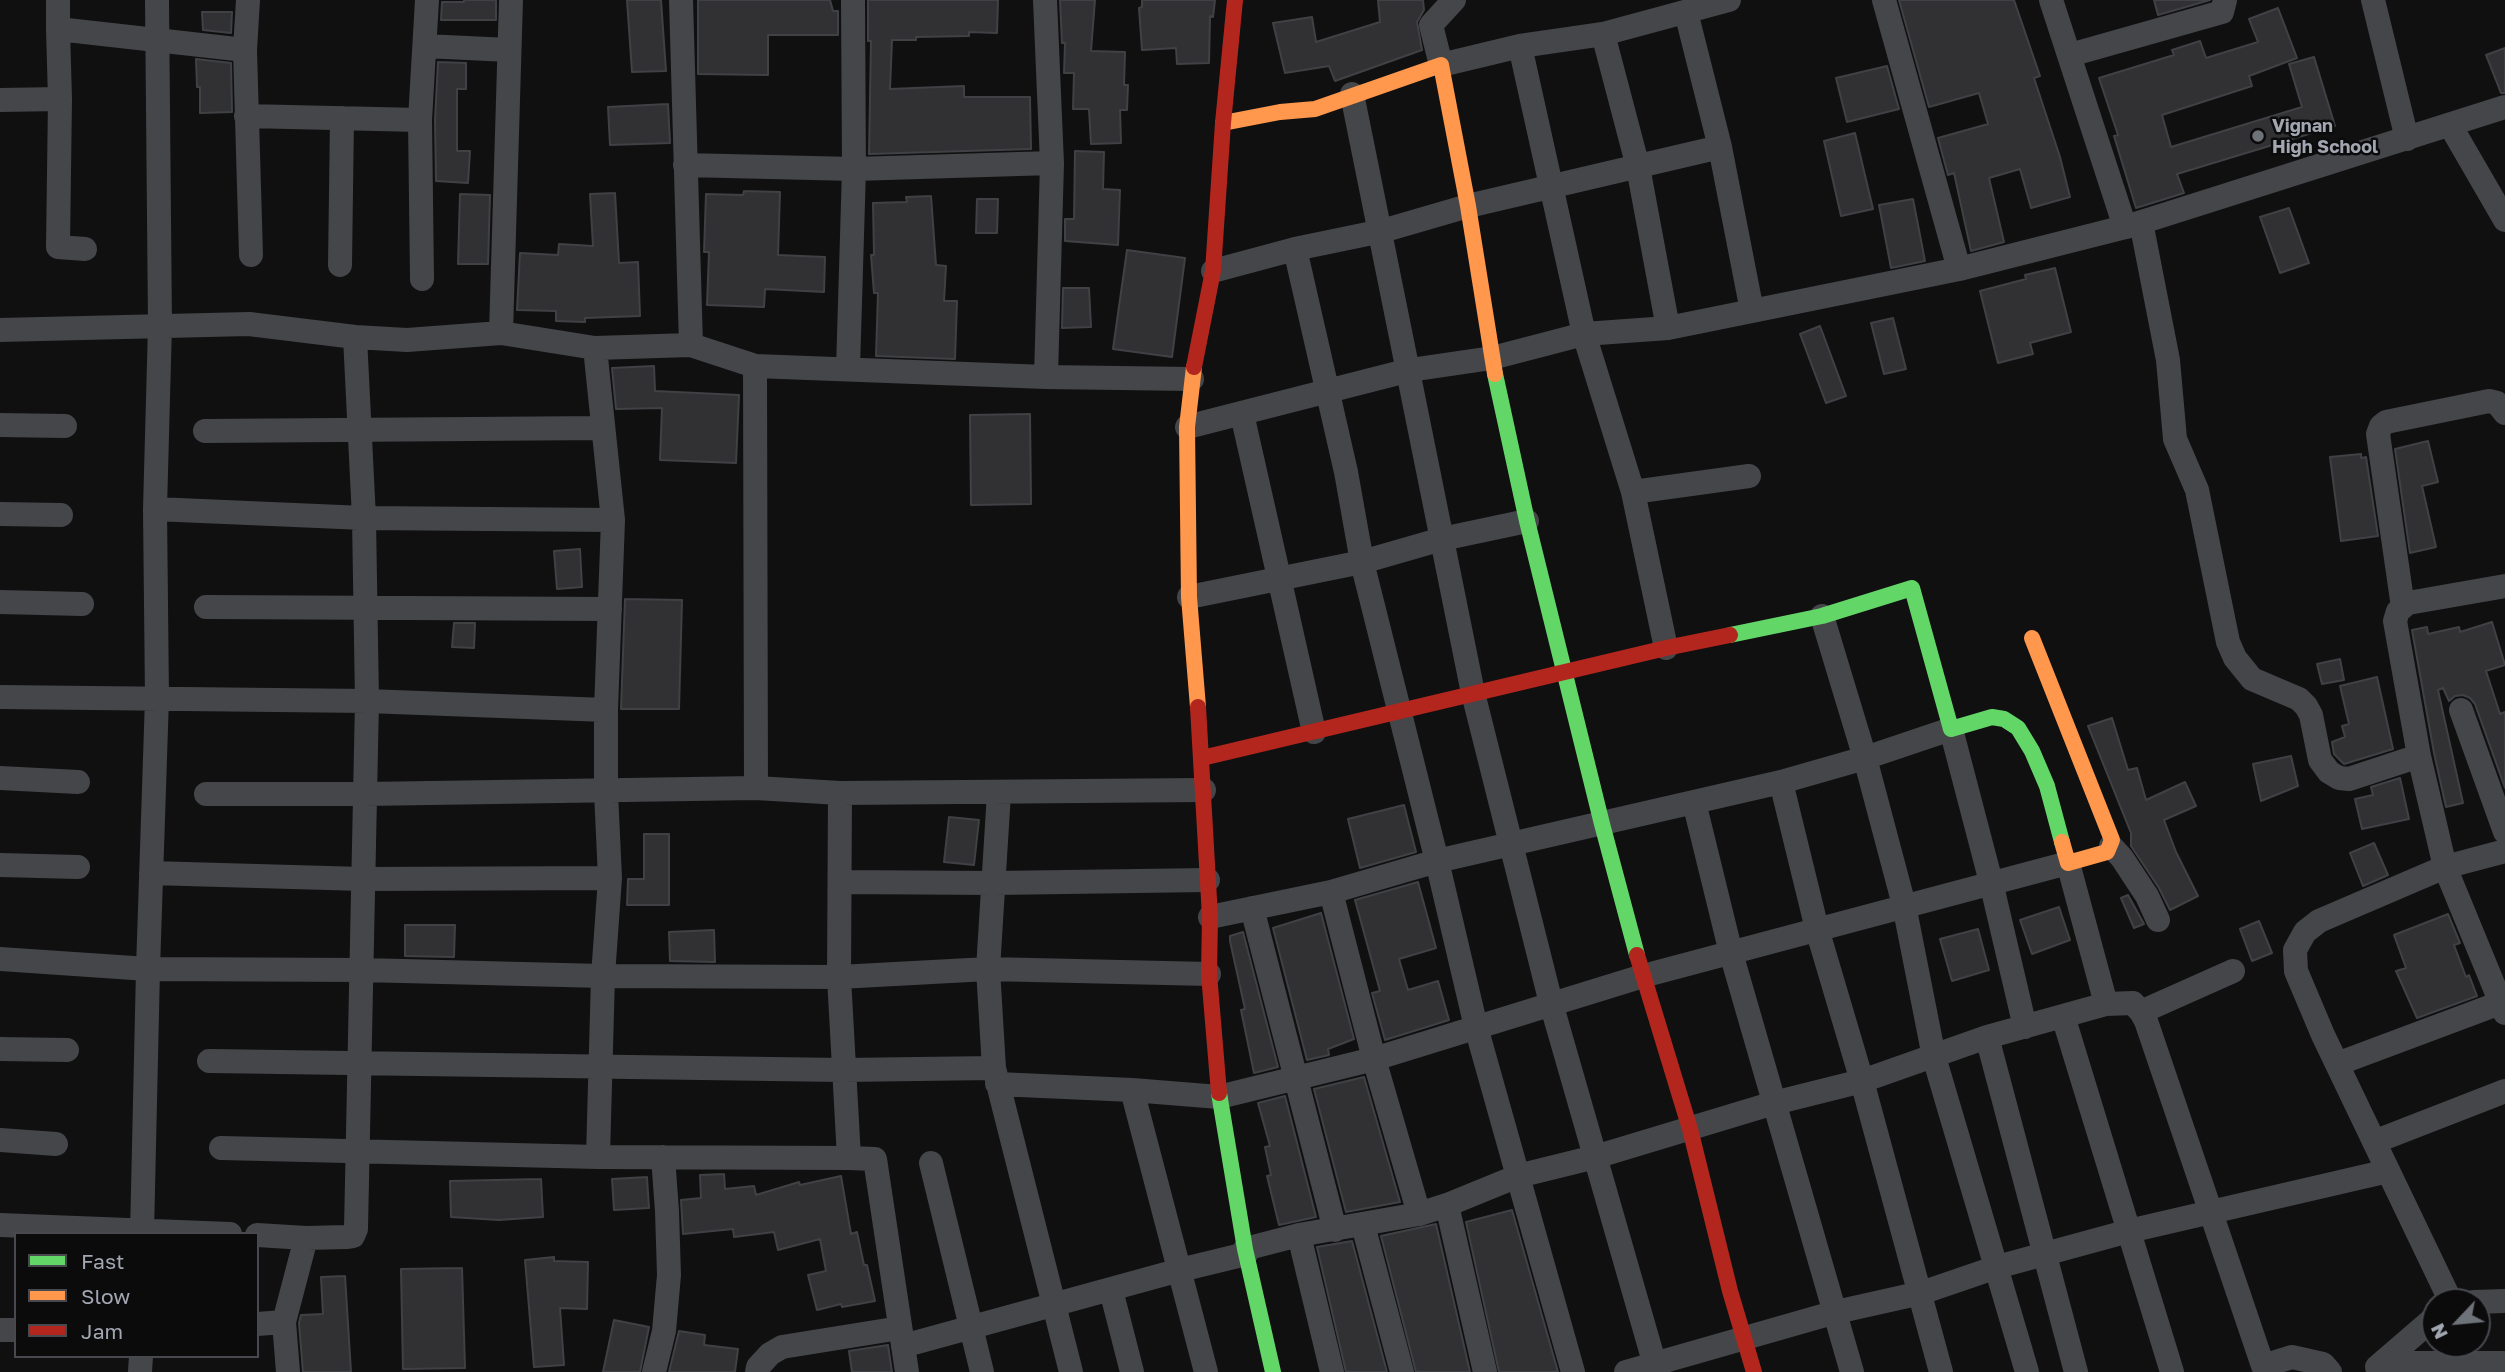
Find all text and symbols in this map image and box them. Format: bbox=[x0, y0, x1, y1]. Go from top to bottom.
place label: Vignan High School bbox=[2272, 115, 2378, 158]
marker: Vignan High School bbox=[2250, 128, 2266, 144]
legend bbox=[14, 1232, 259, 1358]
text: Fast bbox=[81, 1248, 124, 1274]
text: Slow bbox=[81, 1283, 130, 1309]
north arrow bbox=[2421, 1288, 2491, 1358]
text: Jam bbox=[81, 1318, 123, 1344]
text: N bbox=[2425, 1320, 2452, 1343]

